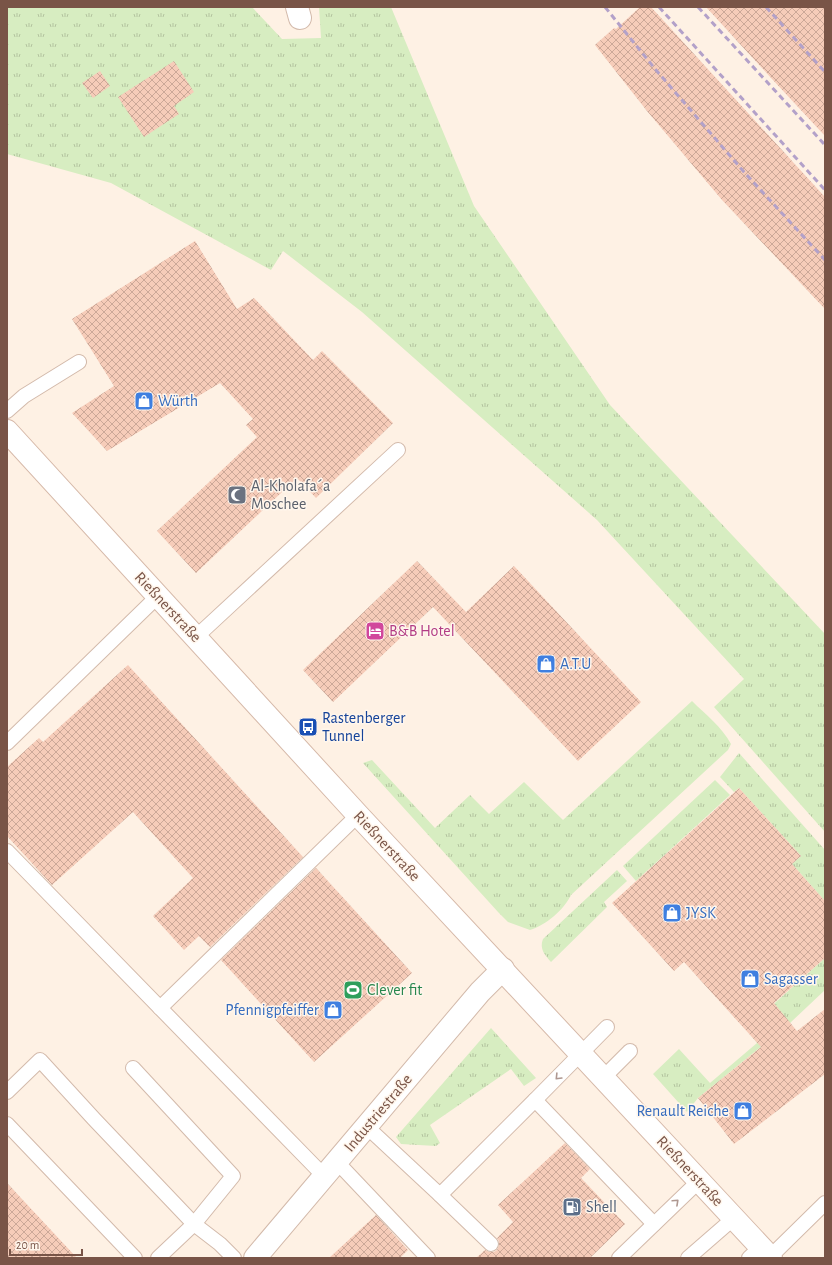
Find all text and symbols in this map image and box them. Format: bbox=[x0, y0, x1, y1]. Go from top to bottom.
shop icon: Würth bbox=[133, 390, 155, 412]
place label: Würth bbox=[158, 393, 198, 409]
place label: Al-Kholafa´a Moschee bbox=[251, 478, 330, 512]
mosque icon: Al-Kholafa´a Moschee bbox=[226, 484, 248, 506]
street label: Rießnerstraße bbox=[132, 569, 204, 645]
hotel icon: B&B Hotel bbox=[364, 620, 386, 642]
place label: B&B Hotel bbox=[389, 623, 455, 639]
shop icon: A.T.U bbox=[535, 653, 557, 675]
place label: A.T.U bbox=[560, 656, 591, 672]
place label: Rastenberger Tunnel bbox=[322, 710, 406, 744]
bus stop icon: Rastenberger Tunnel bbox=[297, 716, 319, 738]
street label: Rießnerstraße bbox=[351, 808, 423, 884]
shop icon: JYSK bbox=[661, 902, 683, 924]
place label: JYSK bbox=[686, 905, 716, 921]
shop icon: Sagasser bbox=[739, 968, 761, 990]
place label: Sagasser bbox=[764, 971, 819, 987]
sports icon: Clever fit bbox=[342, 979, 364, 1001]
place label: Clever fit bbox=[367, 982, 422, 998]
shop icon: Pfennigpfeiffer bbox=[322, 999, 344, 1021]
place label: Pfennigpfeiffer bbox=[225, 1002, 320, 1018]
street label: Industriestraße bbox=[341, 1071, 415, 1155]
one-way arrow bbox=[555, 1072, 563, 1080]
shop icon: Renault Reiche bbox=[732, 1100, 754, 1122]
place label: Renault Reiche bbox=[636, 1103, 729, 1119]
street label: Rießnerstraße bbox=[654, 1133, 726, 1209]
fuel station icon: Shell bbox=[561, 1196, 583, 1218]
place label: Shell bbox=[586, 1199, 617, 1215]
one-way arrow bbox=[671, 1200, 679, 1207]
scale bar bbox=[10, 1231, 82, 1257]
text: 20 m bbox=[16, 1239, 39, 1251]

